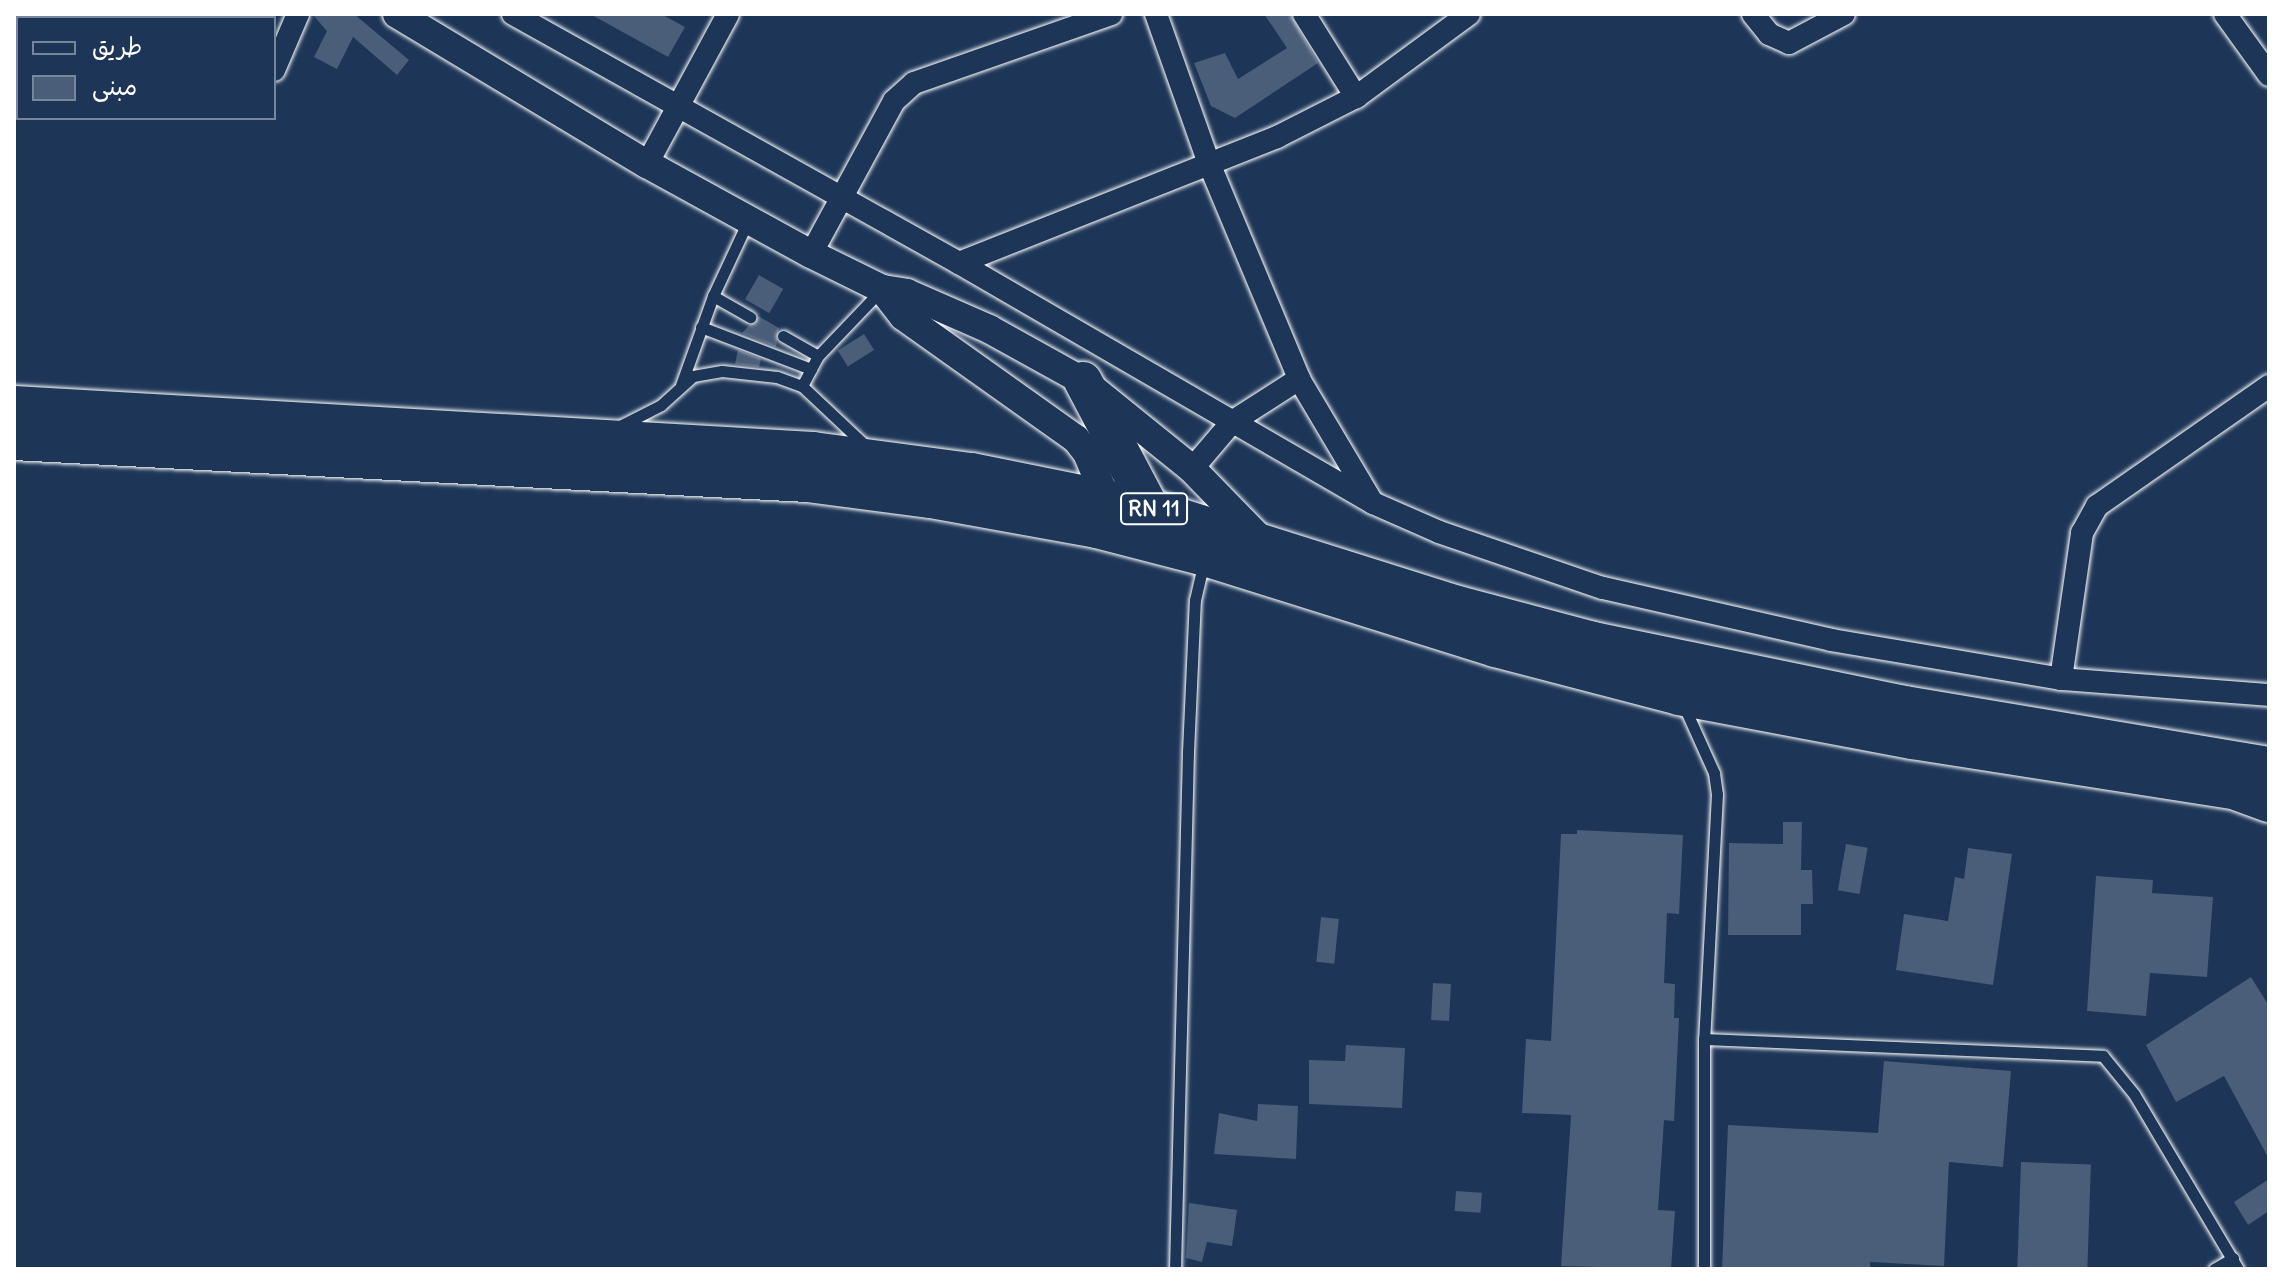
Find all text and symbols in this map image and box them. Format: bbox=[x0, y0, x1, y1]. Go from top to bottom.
legend bbox=[16, 16, 276, 120]
text: طريق bbox=[92, 31, 142, 61]
text: مبنى bbox=[92, 71, 137, 101]
road number: RN 11 bbox=[1120, 491, 1188, 527]

